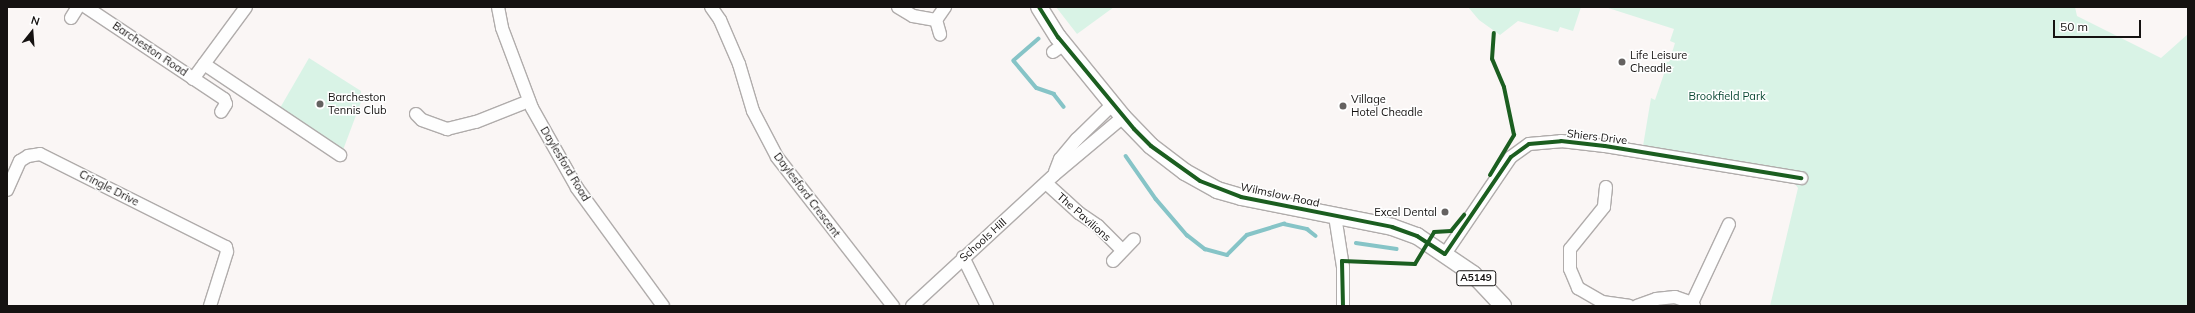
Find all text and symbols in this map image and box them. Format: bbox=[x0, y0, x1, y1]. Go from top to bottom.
north arrow bbox=[12, 12, 52, 52]
scale bar bbox=[2055, 12, 2143, 38]
text: N bbox=[29, 13, 42, 28]
street label: Barcheston Road bbox=[110, 19, 190, 79]
text: 50 m bbox=[2060, 19, 2088, 34]
place label: Life Leisure Cheadle bbox=[1630, 49, 1687, 75]
marker: Life Leisure Cheadle bbox=[1617, 57, 1627, 67]
park label: Brookfield Park bbox=[1688, 89, 1766, 103]
place label: Barcheston Tennis Club bbox=[328, 91, 387, 117]
place label: Village Hotel Cheadle bbox=[1351, 93, 1423, 119]
marker: Barcheston Tennis Club bbox=[315, 99, 325, 109]
marker: Village Hotel Cheadle bbox=[1338, 101, 1348, 111]
street label: Daylesford Road bbox=[537, 124, 593, 204]
street label: Shiers Drive bbox=[1566, 127, 1628, 147]
street label: Daylesford Crescent bbox=[771, 150, 843, 240]
street label: Cringle Drive bbox=[77, 167, 141, 209]
street label: Wilmslow Road bbox=[1239, 180, 1321, 210]
street label: The Pavilions bbox=[1054, 190, 1114, 244]
place label: Excel Dental bbox=[1374, 205, 1437, 219]
marker: Excel Dental bbox=[1440, 207, 1450, 217]
street label: Schools Hill bbox=[957, 216, 1009, 264]
road number: A5149 bbox=[1456, 270, 1496, 286]

